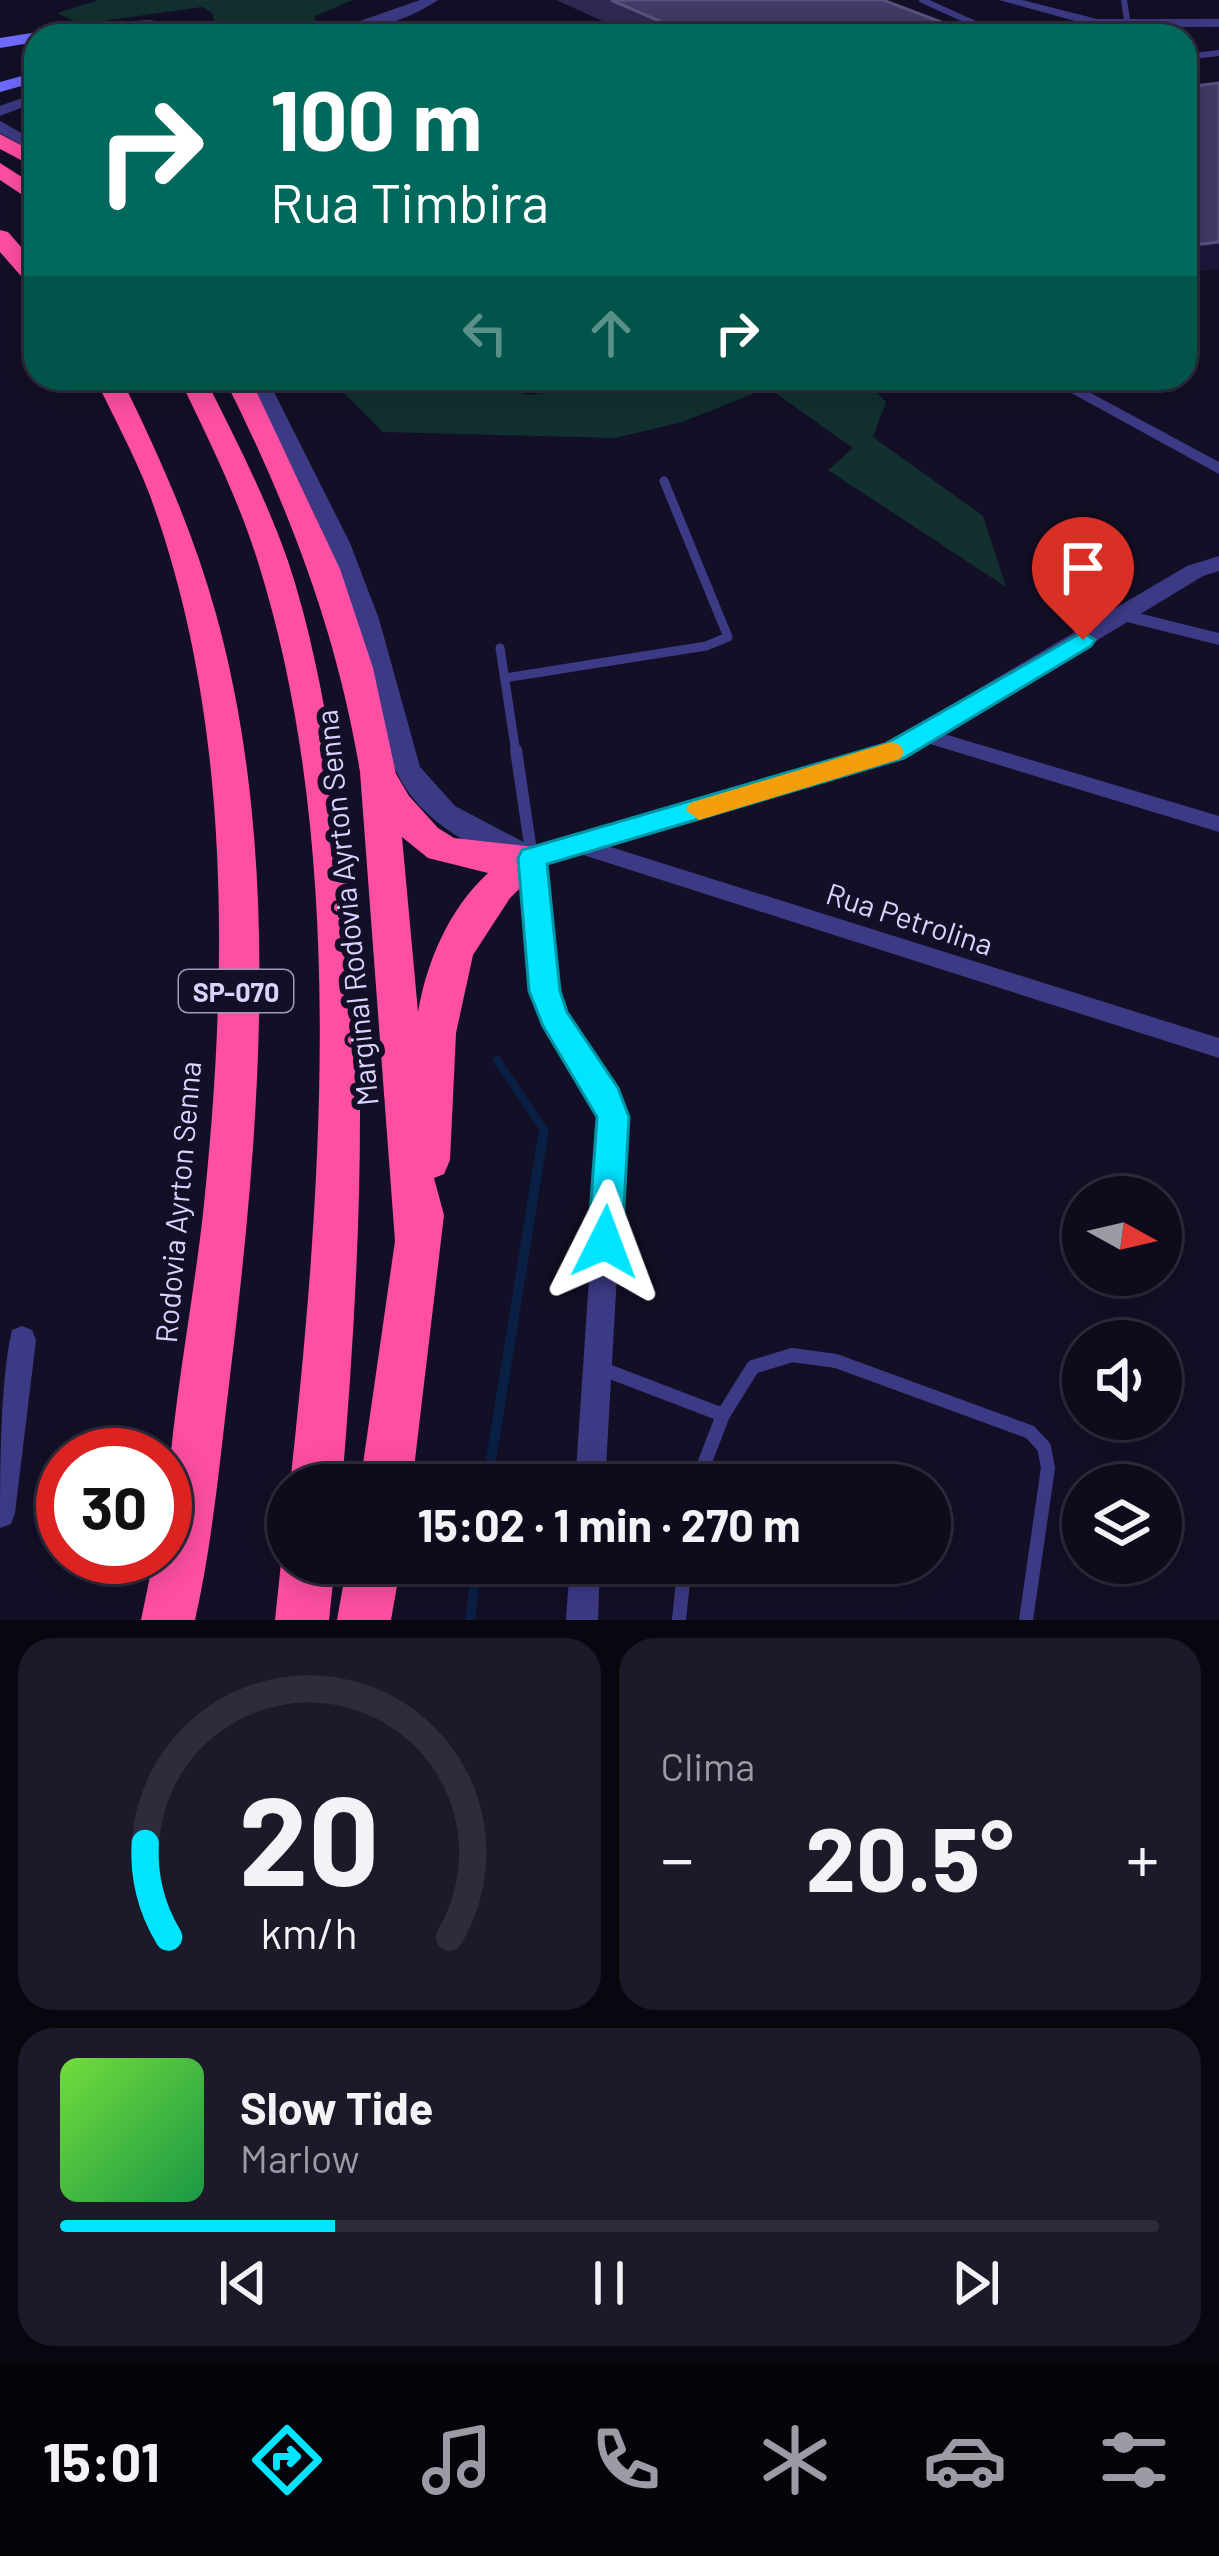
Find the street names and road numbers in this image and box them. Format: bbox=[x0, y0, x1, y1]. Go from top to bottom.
street label: Marginal Rodovia Ayrton Senna bbox=[307, 708, 385, 1108]
street label: Rua Petrolina bbox=[822, 874, 998, 962]
road number: SP-070 bbox=[179, 970, 293, 1012]
street label: Rodovia Ayrton Senna bbox=[147, 1060, 207, 1344]

